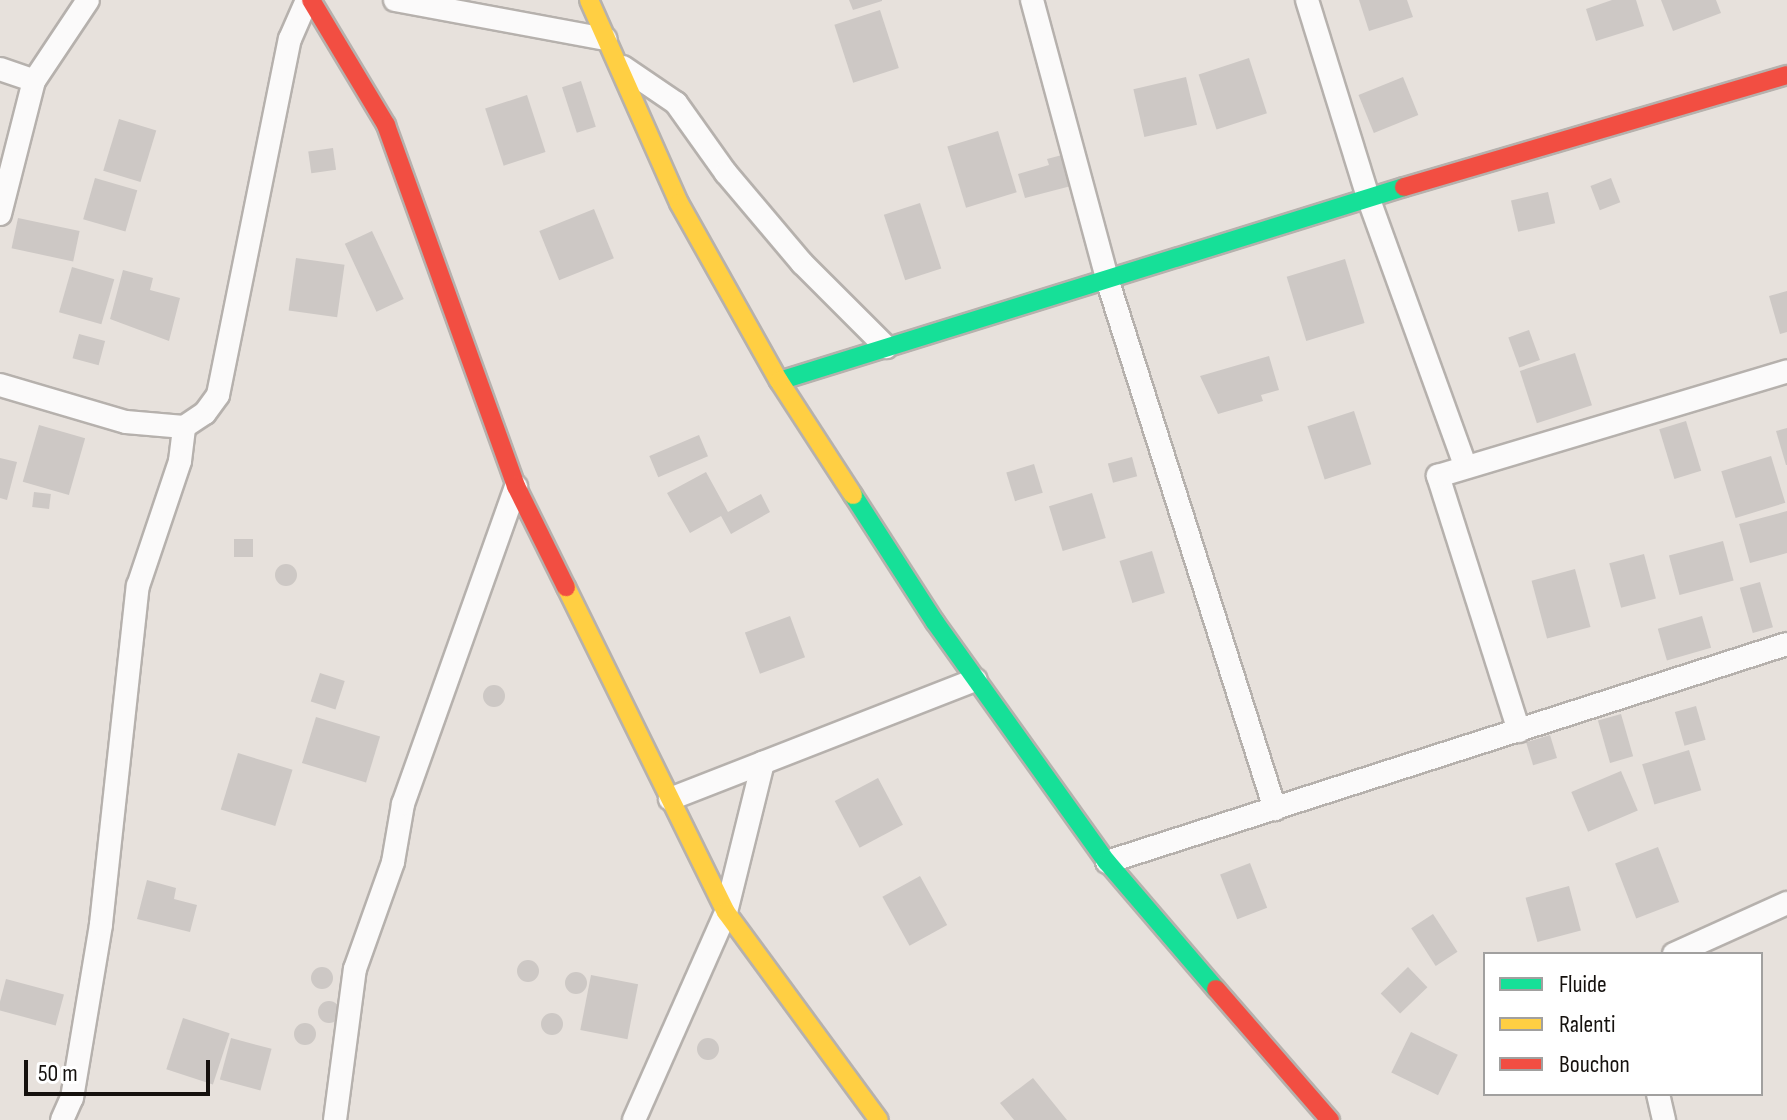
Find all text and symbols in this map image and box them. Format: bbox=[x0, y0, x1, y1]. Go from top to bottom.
legend bbox=[1483, 952, 1763, 1096]
text: Fluide bbox=[1559, 970, 1607, 999]
text: Ralenti bbox=[1559, 1010, 1615, 1039]
scale bar bbox=[28, 1044, 214, 1094]
text: Bouchon bbox=[1559, 1050, 1630, 1079]
text: 50 m bbox=[38, 1059, 78, 1088]

